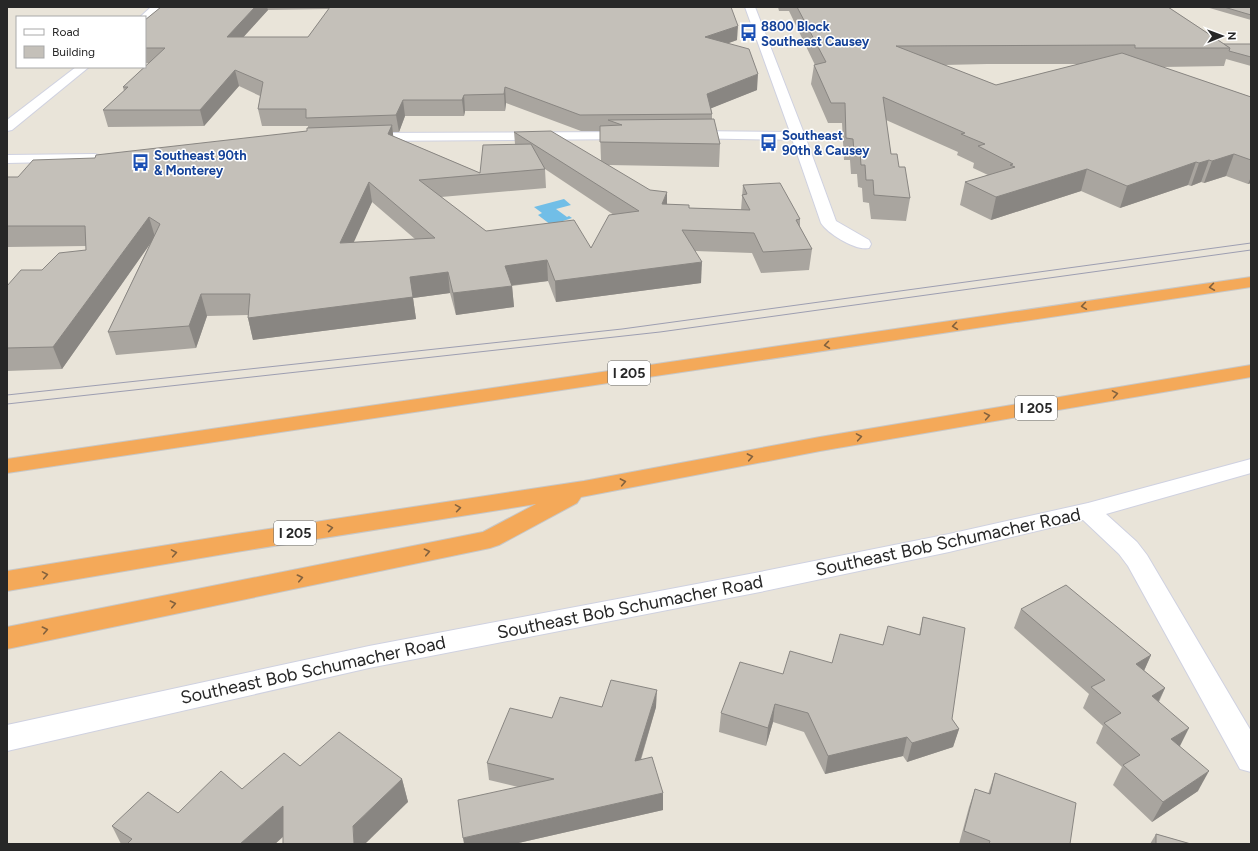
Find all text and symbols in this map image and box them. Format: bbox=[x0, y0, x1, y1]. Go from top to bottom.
legend bbox=[16, 16, 146, 68]
north arrow bbox=[1202, 16, 1242, 56]
place label: 8800 Block Southeast Causey bbox=[761, 19, 870, 49]
bus stop icon: 8800 Block Southeast Causey bbox=[738, 23, 758, 43]
text: Road bbox=[52, 25, 80, 39]
text: N bbox=[1225, 31, 1238, 40]
text: Building bbox=[52, 45, 95, 59]
place label: Southeast 90th & Causey bbox=[782, 128, 870, 158]
bus stop icon: Southeast 90th & Causey bbox=[759, 132, 779, 152]
place label: Southeast 90th & Monterey bbox=[154, 148, 247, 178]
bus stop icon: Southeast 90th & Monterey bbox=[131, 152, 151, 172]
one-way arrow bbox=[1209, 282, 1216, 291]
one-way arrow bbox=[1081, 301, 1087, 310]
one-way arrow bbox=[952, 321, 958, 330]
one-way arrow bbox=[824, 340, 830, 349]
road number: I 205 bbox=[608, 361, 650, 385]
one-way arrow bbox=[1112, 390, 1118, 399]
road number: I 205 bbox=[1015, 396, 1057, 420]
one-way arrow bbox=[984, 412, 990, 421]
one-way arrow bbox=[856, 434, 862, 442]
one-way arrow bbox=[747, 454, 754, 462]
one-way arrow bbox=[620, 478, 626, 486]
street label: Southeast Bob Schumacher Road bbox=[813, 503, 1083, 581]
one-way arrow bbox=[455, 504, 461, 513]
road number: I 205 bbox=[274, 521, 316, 545]
one-way arrow bbox=[327, 524, 333, 533]
one-way arrow bbox=[424, 548, 430, 556]
one-way arrow bbox=[171, 549, 177, 558]
street label: Southeast Bob Schumacher Road bbox=[495, 570, 765, 644]
one-way arrow bbox=[42, 571, 49, 580]
one-way arrow bbox=[297, 574, 303, 582]
one-way arrow bbox=[169, 600, 176, 608]
one-way arrow bbox=[42, 626, 48, 634]
street label: Southeast Bob Schumacher Road bbox=[178, 631, 448, 709]

